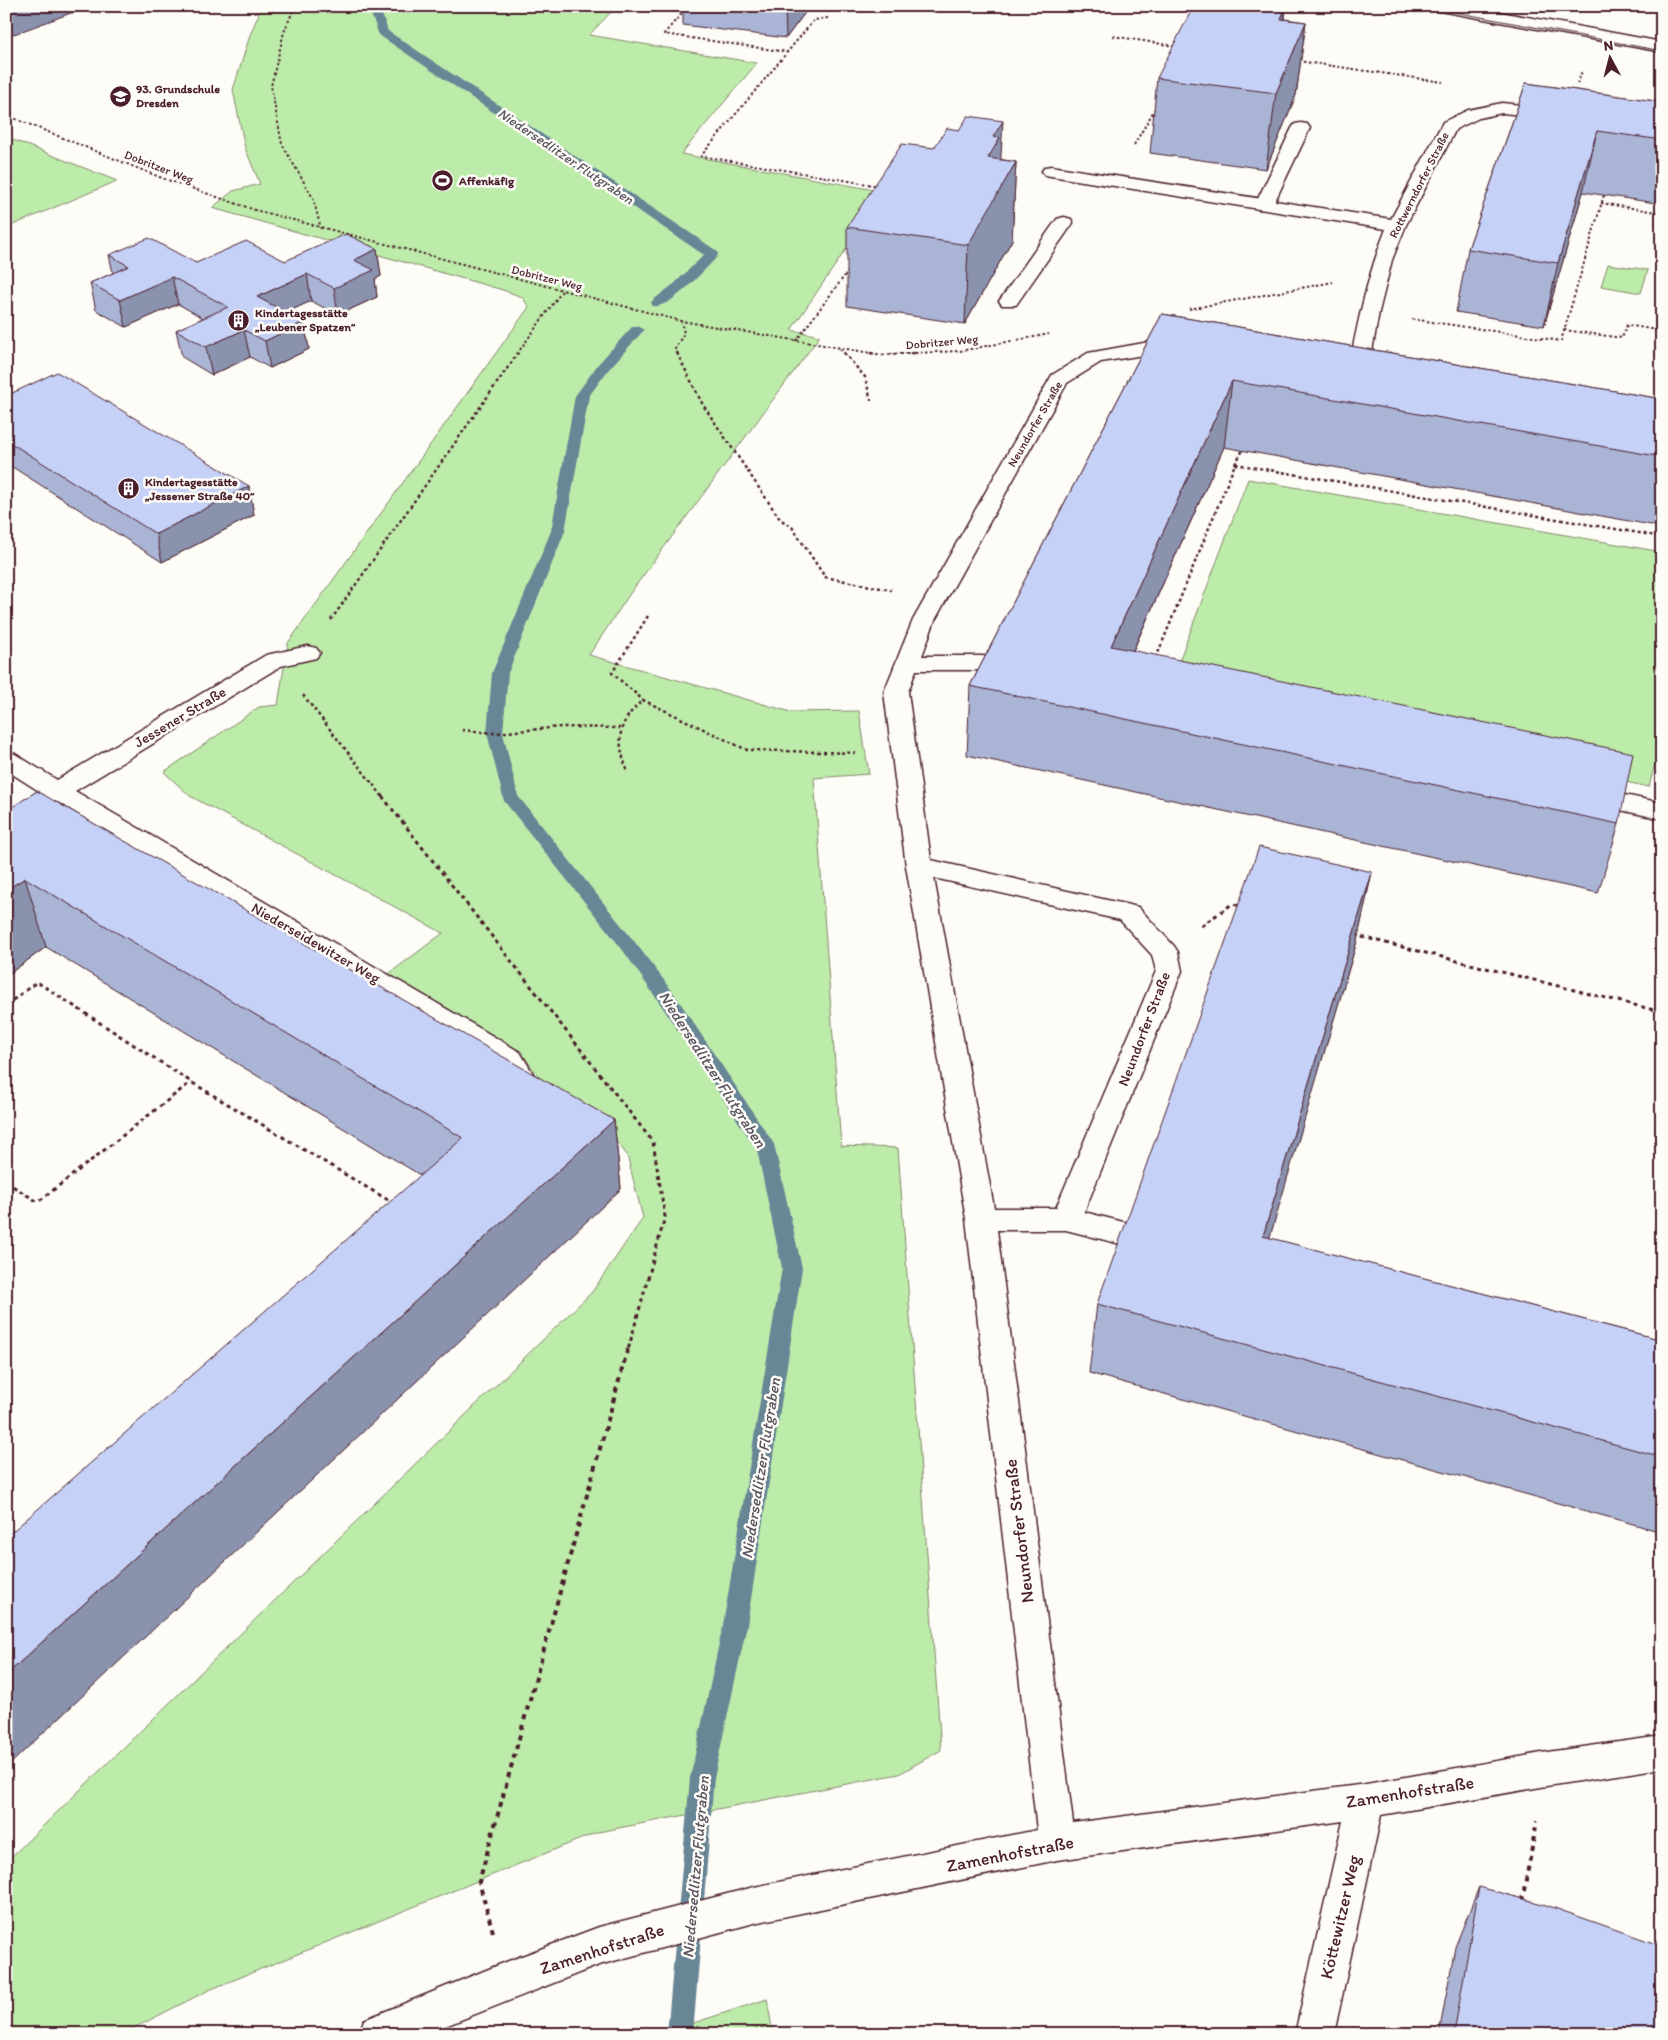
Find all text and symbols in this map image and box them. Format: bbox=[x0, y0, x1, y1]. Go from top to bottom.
north arrow bbox=[1586, 32, 1636, 82]
text: N bbox=[1603, 37, 1614, 55]
place label: 93. Grundschule Dresden bbox=[136, 82, 220, 110]
school or university icon: 93. Grundschule Dresden bbox=[108, 84, 132, 108]
water label: Niedersedlitzer Flutgraben bbox=[495, 105, 637, 208]
street label: Rottwerndorfer Straße bbox=[1386, 129, 1452, 240]
street label: Dobritzer Weg bbox=[123, 147, 196, 187]
sports icon: Affenkäfig bbox=[431, 169, 455, 193]
place label: Affenkäfig bbox=[458, 174, 515, 189]
street label: Dobritzer Weg bbox=[510, 262, 585, 294]
place label: Kindertagesstätte „Leubener Spatzen“ bbox=[255, 306, 356, 335]
building icon: Kindertagesstätte „Leubener Spatzen“ bbox=[227, 308, 251, 332]
street label: Dobritzer Weg bbox=[905, 332, 980, 352]
street label: Neundorfer Straße bbox=[1005, 378, 1065, 469]
place label: Kindertagesstätte „Jessener Straße 40“ bbox=[145, 475, 255, 503]
building icon: Kindertagesstätte „Jessener Straße 40“ bbox=[117, 477, 141, 501]
street label: Jessener Straße bbox=[131, 682, 229, 752]
street label: Niederseidewitzer Weg bbox=[248, 899, 384, 987]
street label: Neundorfer Straße bbox=[1114, 969, 1174, 1089]
water label: Niedersedlitzer Flutgraben bbox=[655, 987, 771, 1151]
water label: Niedersedlitzer Flutgraben bbox=[737, 1376, 784, 1560]
street label: Neundorfer Straße bbox=[999, 1458, 1039, 1604]
street label: Zamenhofstraße bbox=[1344, 1771, 1476, 1813]
water label: Niedersedlitzer Flutgraben bbox=[678, 1775, 713, 1959]
street label: Zamenhofstraße bbox=[944, 1831, 1076, 1877]
street label: Köttewitzer Weg bbox=[1315, 1852, 1365, 1981]
street label: Zamenhofstraße bbox=[537, 1919, 667, 1979]

